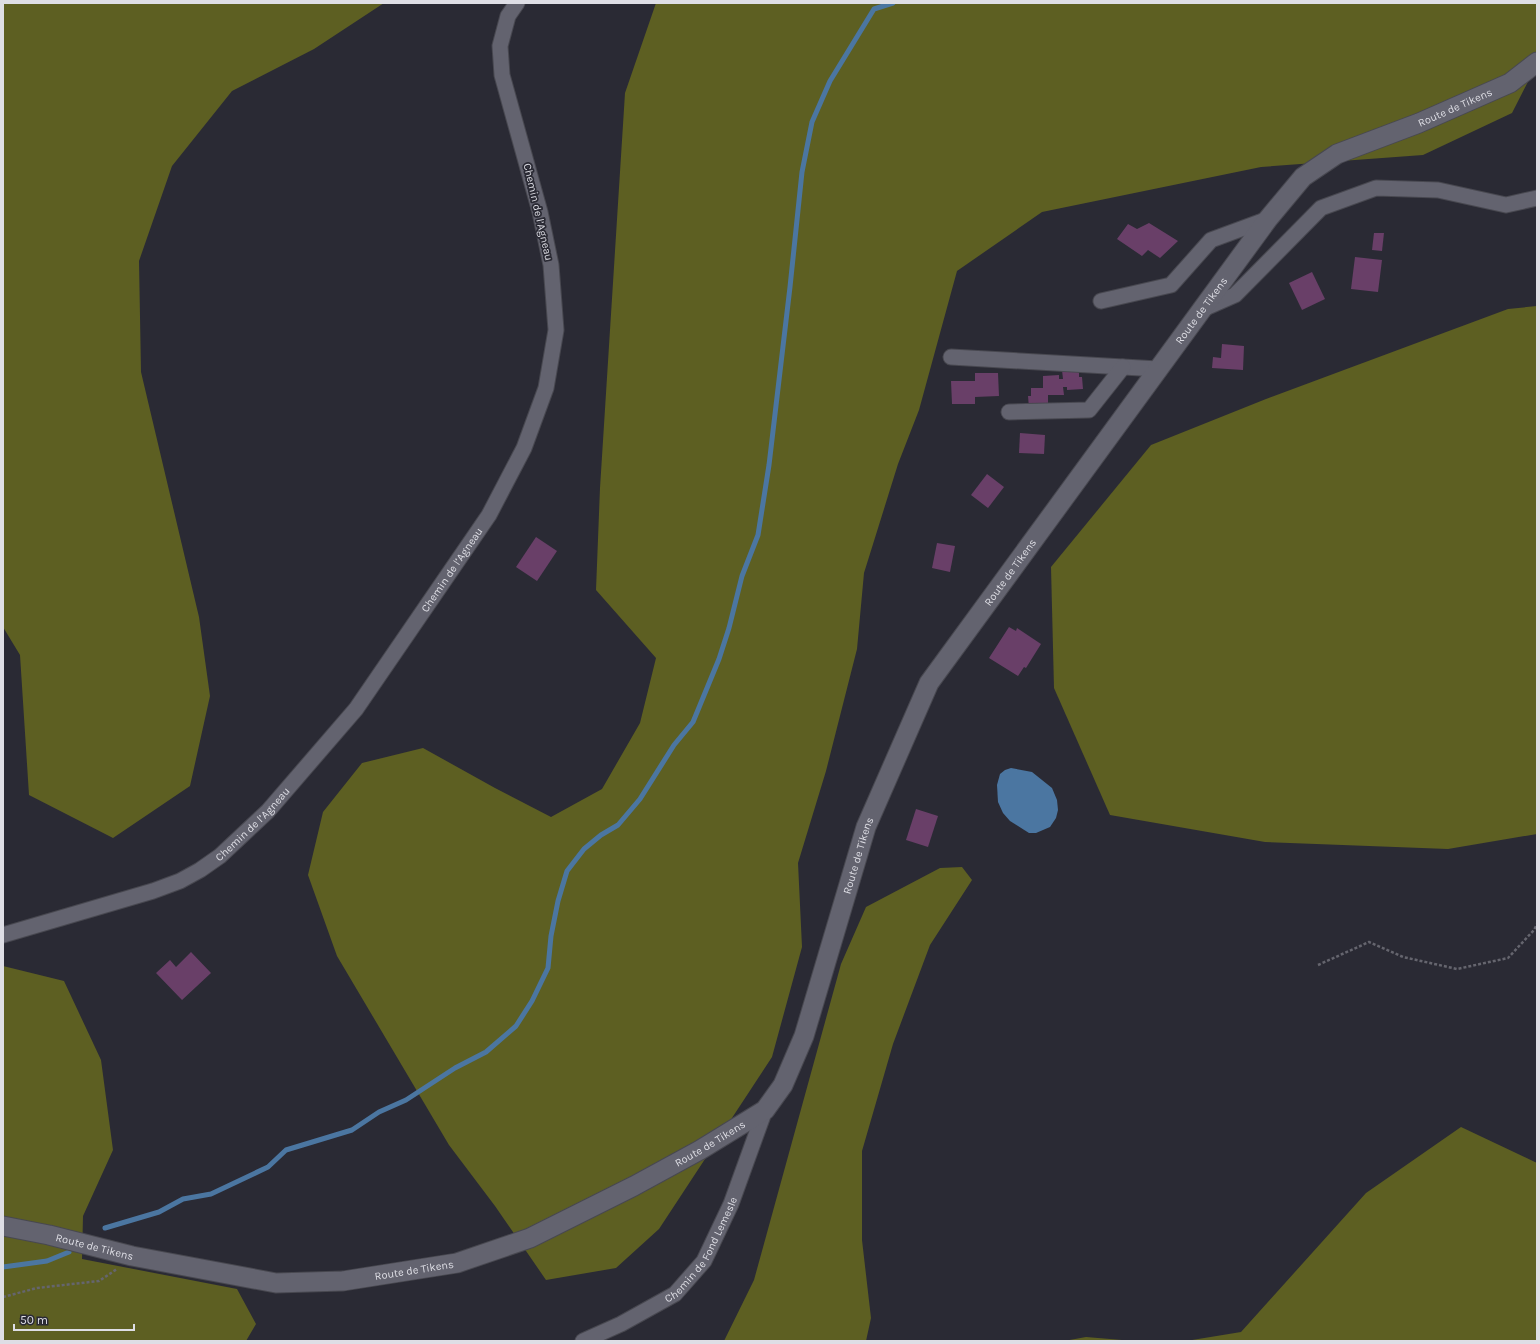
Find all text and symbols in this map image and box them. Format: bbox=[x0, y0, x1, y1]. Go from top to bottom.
street label: Route de Tikens bbox=[1416, 85, 1494, 129]
street label: Chemin de l’Agneau bbox=[520, 162, 556, 262]
street label: Route de Tikens bbox=[1172, 274, 1230, 347]
street label: Chemin de l’Agneau bbox=[418, 525, 485, 614]
street label: Route de Tikens bbox=[981, 536, 1039, 608]
street label: Chemin de l’Agneau bbox=[213, 784, 292, 864]
street label: Route de Tikens bbox=[840, 815, 876, 895]
street label: Route de Tikens bbox=[672, 1117, 748, 1169]
street label: Chemin de Fond Lemesle bbox=[662, 1195, 740, 1305]
street label: Route de Tikens bbox=[54, 1230, 135, 1263]
street label: Route de Tikens bbox=[374, 1257, 455, 1282]
scale bar bbox=[14, 1306, 134, 1332]
text: 50 m bbox=[20, 1313, 48, 1327]

